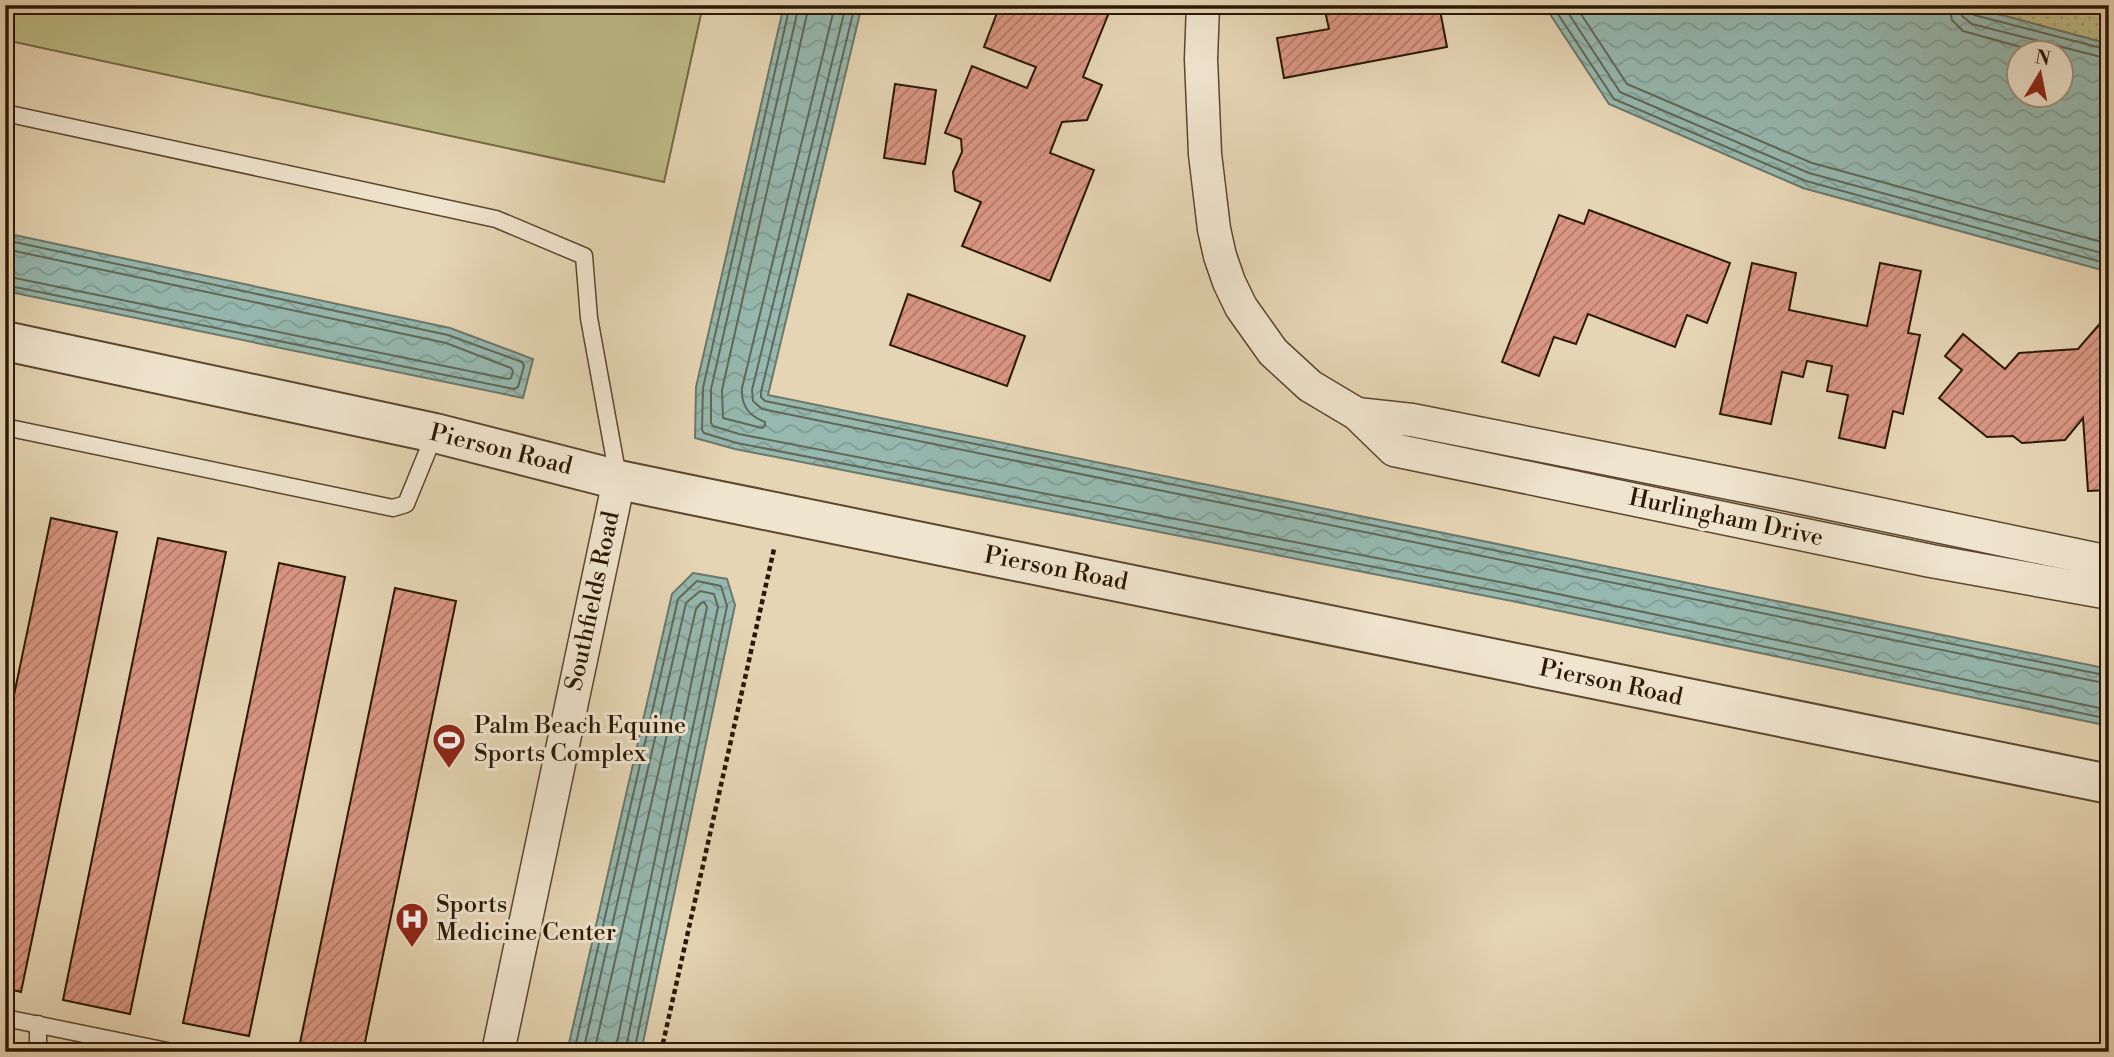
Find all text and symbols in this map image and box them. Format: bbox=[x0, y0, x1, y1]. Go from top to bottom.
north arrow bbox=[2006, 38, 2076, 108]
text: N bbox=[2033, 45, 2052, 71]
street label: Pierson Road bbox=[427, 418, 576, 482]
street label: Hurlingham Drive bbox=[1626, 483, 1826, 553]
street label: Southfields Road bbox=[559, 508, 627, 693]
street label: Pierson Road bbox=[982, 540, 1131, 598]
street label: Pierson Road bbox=[1537, 653, 1686, 713]
place label: Palm Beach Equine Sports Complex bbox=[474, 711, 686, 769]
sports icon: Palm Beach Equine Sports Complex bbox=[430, 721, 468, 770]
place label: Sports Medicine Center bbox=[436, 890, 616, 948]
hospital icon: Sports Medicine Center bbox=[393, 900, 431, 949]

